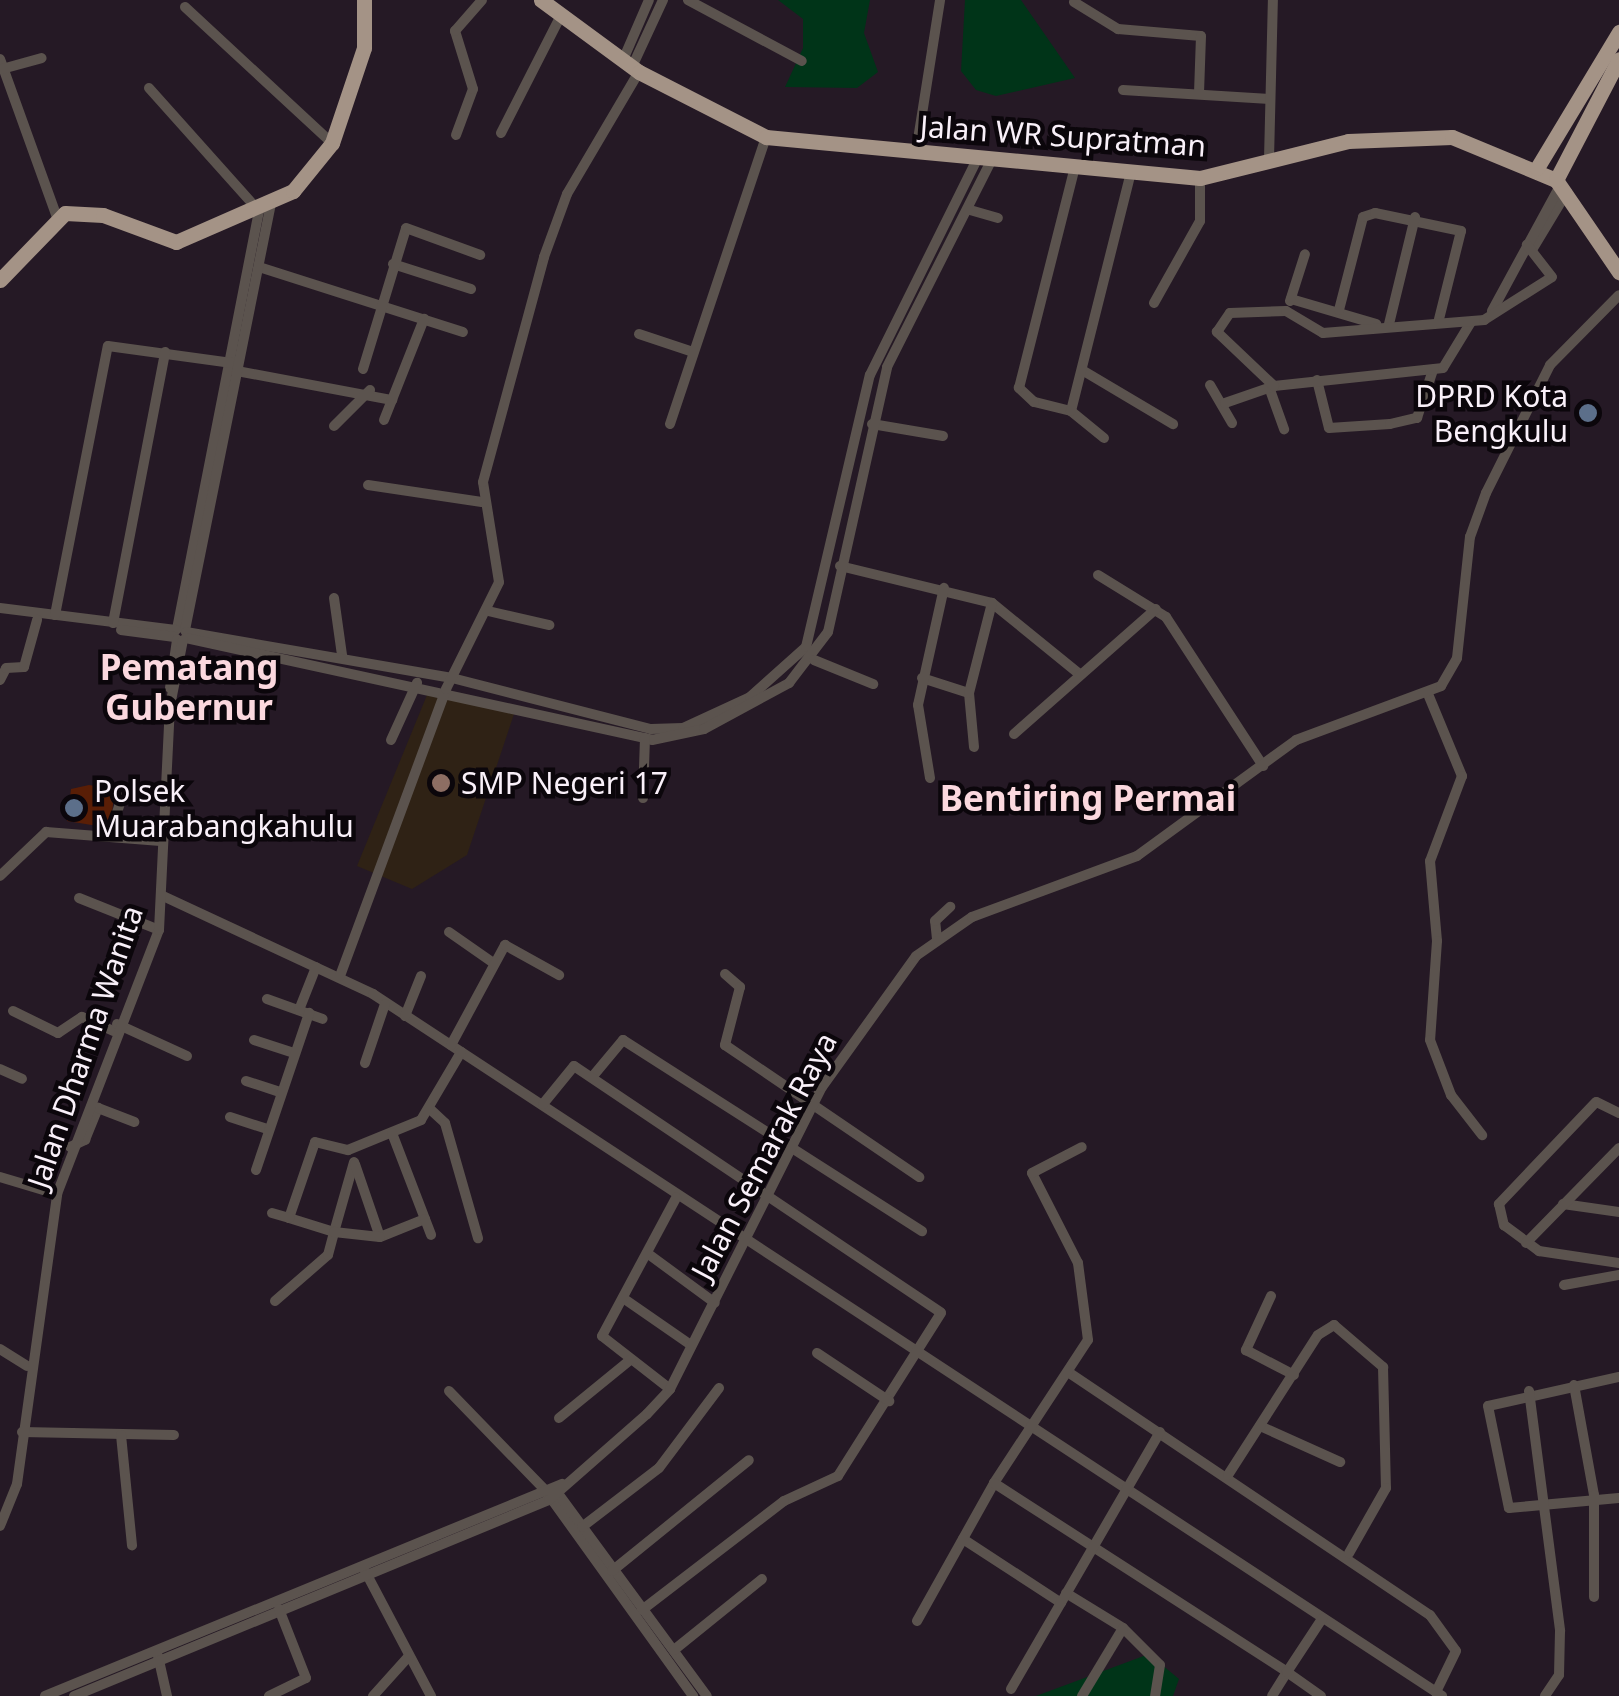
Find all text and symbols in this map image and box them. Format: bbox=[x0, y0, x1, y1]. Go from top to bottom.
street label: Jalan WR Supratman bbox=[919, 108, 1207, 164]
place label: DPRD Kota Bengkulu bbox=[1415, 378, 1568, 448]
marker: DPRD Kota Bengkulu bbox=[1577, 402, 1599, 424]
district label: Pematang Gubernur bbox=[100, 646, 278, 728]
place label: SMP Negeri 17 bbox=[461, 765, 668, 801]
marker: SMP Negeri 17 bbox=[430, 772, 452, 794]
place label: Polsek Muarabangkahulu bbox=[94, 773, 354, 844]
district label: Bentiring Permai bbox=[940, 777, 1236, 819]
marker: Polsek Muarabangkahulu bbox=[63, 797, 85, 819]
street label: Jalan Dharma Wanita bbox=[20, 901, 150, 1193]
street label: Jalan Semarak Raya bbox=[684, 1026, 844, 1286]

